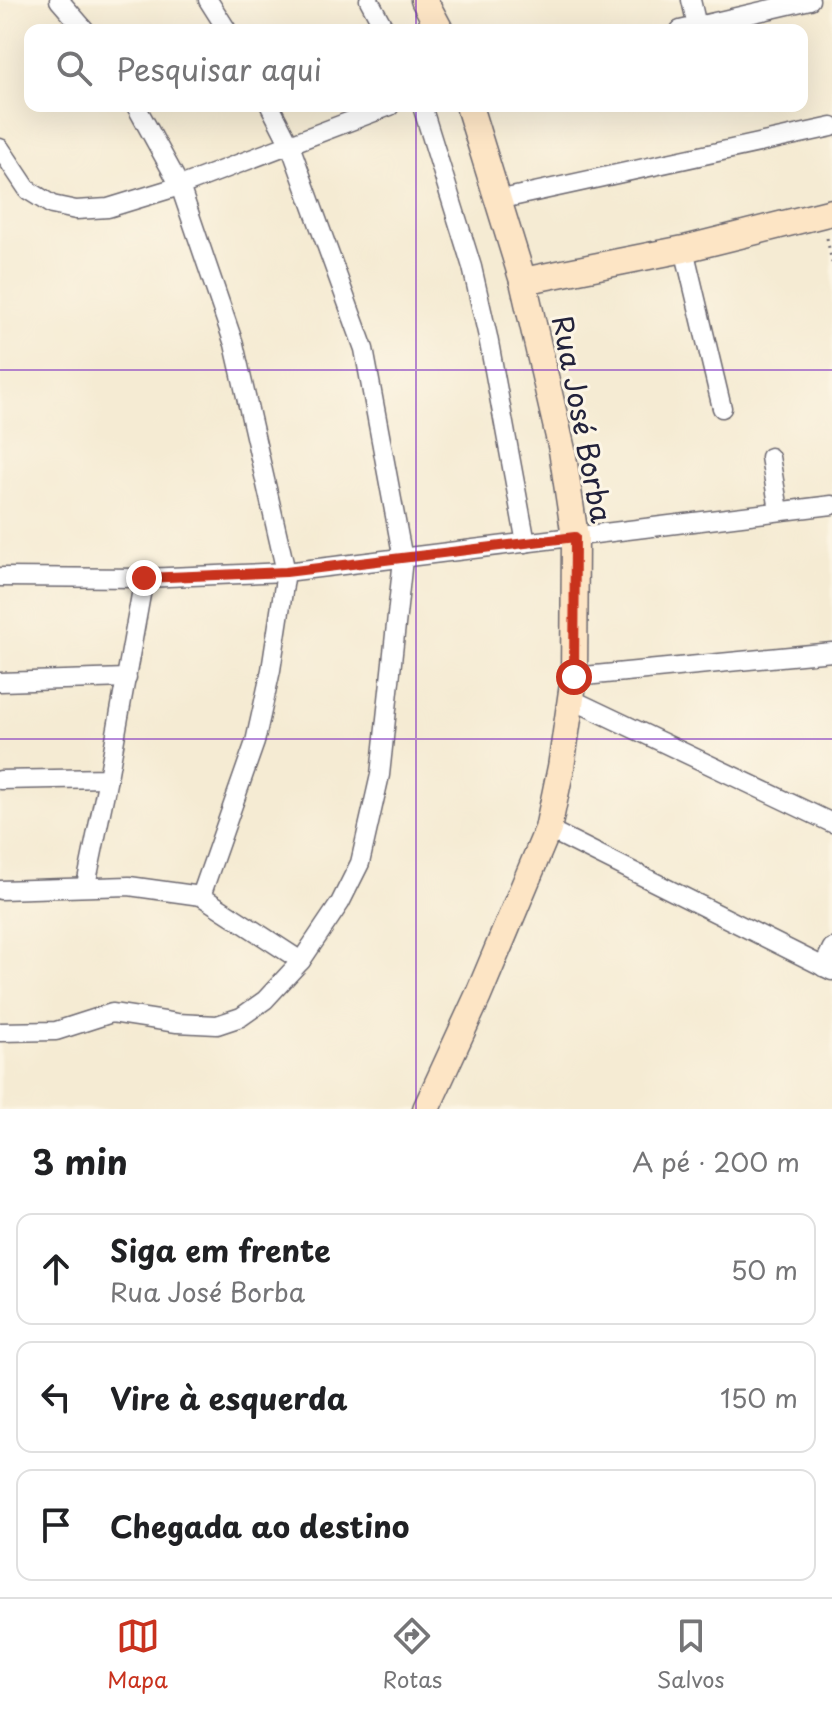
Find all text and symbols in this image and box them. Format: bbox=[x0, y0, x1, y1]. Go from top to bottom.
search box bbox=[24, 24, 808, 112]
icon: search bbox=[52, 46, 96, 90]
text: Pesquisar aqui bbox=[116, 46, 322, 91]
street label: Rua José Borba bbox=[542, 312, 624, 527]
route end bbox=[126, 560, 162, 596]
route start bbox=[556, 659, 592, 695]
text: 3 min bbox=[32, 1135, 128, 1187]
text: A pé · 200 m bbox=[632, 1142, 800, 1181]
text: Siga em frente bbox=[110, 1227, 331, 1272]
icon: ahead bbox=[34, 1247, 78, 1291]
text: 50 m bbox=[731, 1250, 798, 1289]
text: Rua José Borba bbox=[110, 1272, 305, 1311]
icon: left bbox=[34, 1375, 78, 1419]
text: Vire à esquerda bbox=[110, 1375, 348, 1420]
text: 150 m bbox=[720, 1378, 798, 1417]
icon: arrive bbox=[34, 1503, 78, 1547]
text: Chegada ao destino bbox=[110, 1503, 409, 1548]
tab: Mapa bbox=[107, 1614, 168, 1695]
tab: Rotas bbox=[383, 1614, 442, 1695]
tab: Salvos bbox=[657, 1614, 725, 1695]

